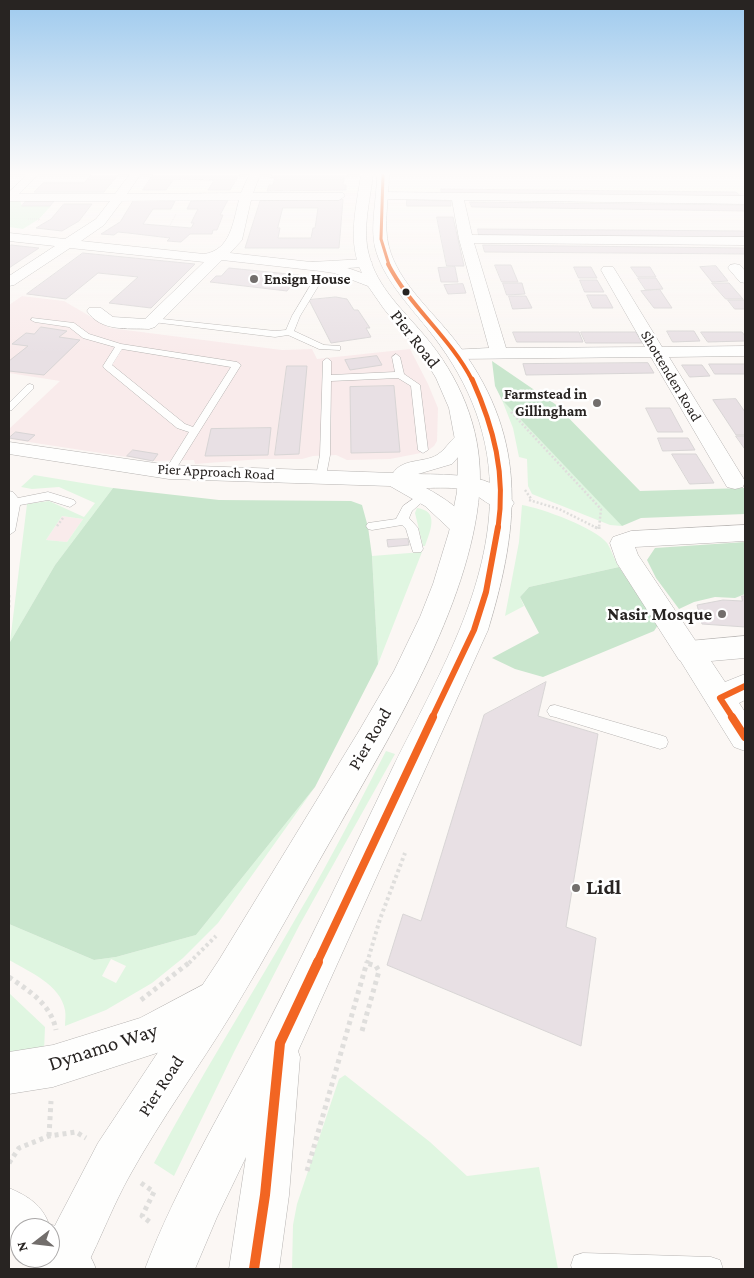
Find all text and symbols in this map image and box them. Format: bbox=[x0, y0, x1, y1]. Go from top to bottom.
place label: Ensign House bbox=[264, 270, 350, 288]
marker: Ensign House bbox=[248, 273, 260, 285]
unlabelled marker bbox=[401, 287, 411, 297]
street label: Pier Road bbox=[386, 306, 444, 372]
street label: Shottenden Road bbox=[637, 327, 705, 425]
place label: Farmstead in Gillingham bbox=[504, 385, 587, 420]
marker: Farmstead in Gillingham bbox=[591, 397, 603, 409]
street label: Pier Approach Road bbox=[157, 460, 275, 484]
place label: Nasir Mosque bbox=[607, 603, 712, 625]
marker: Nasir Mosque bbox=[716, 608, 728, 620]
street label: Pier Road bbox=[344, 704, 396, 774]
place label: Lidl bbox=[586, 875, 621, 901]
marker: Lidl bbox=[570, 882, 582, 894]
street label: Dynamo Way bbox=[45, 1017, 161, 1077]
street label: Pier Road bbox=[133, 1052, 189, 1120]
north arrow bbox=[10, 1218, 60, 1268]
text: N bbox=[13, 1240, 31, 1254]

